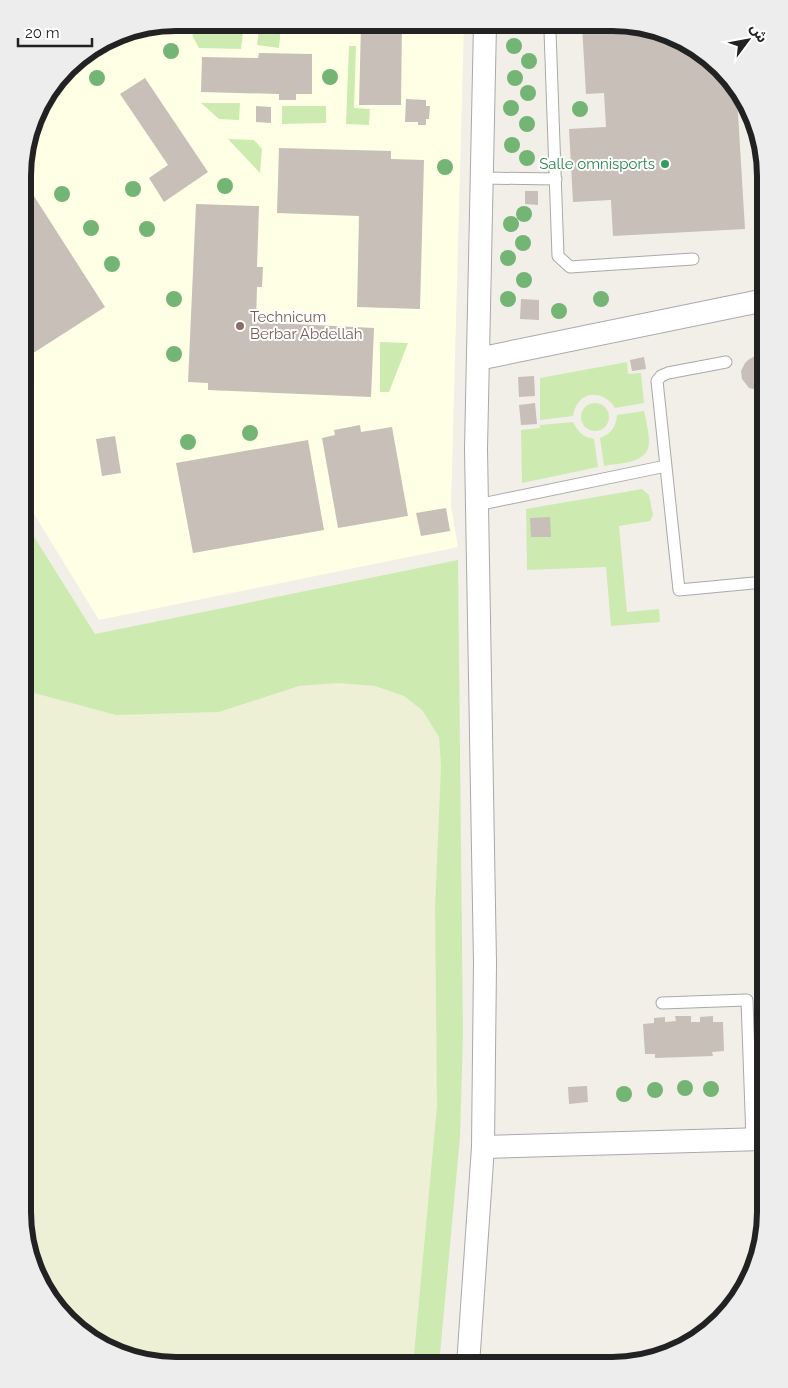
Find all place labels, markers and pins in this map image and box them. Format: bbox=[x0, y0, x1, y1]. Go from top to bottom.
place label: Salle omnisports bbox=[539, 155, 655, 173]
marker: Salle omnisports bbox=[659, 158, 671, 170]
place label: Technicum Berbar Abdellah bbox=[250, 308, 362, 343]
marker: Technicum Berbar Abdellah bbox=[234, 320, 246, 332]

